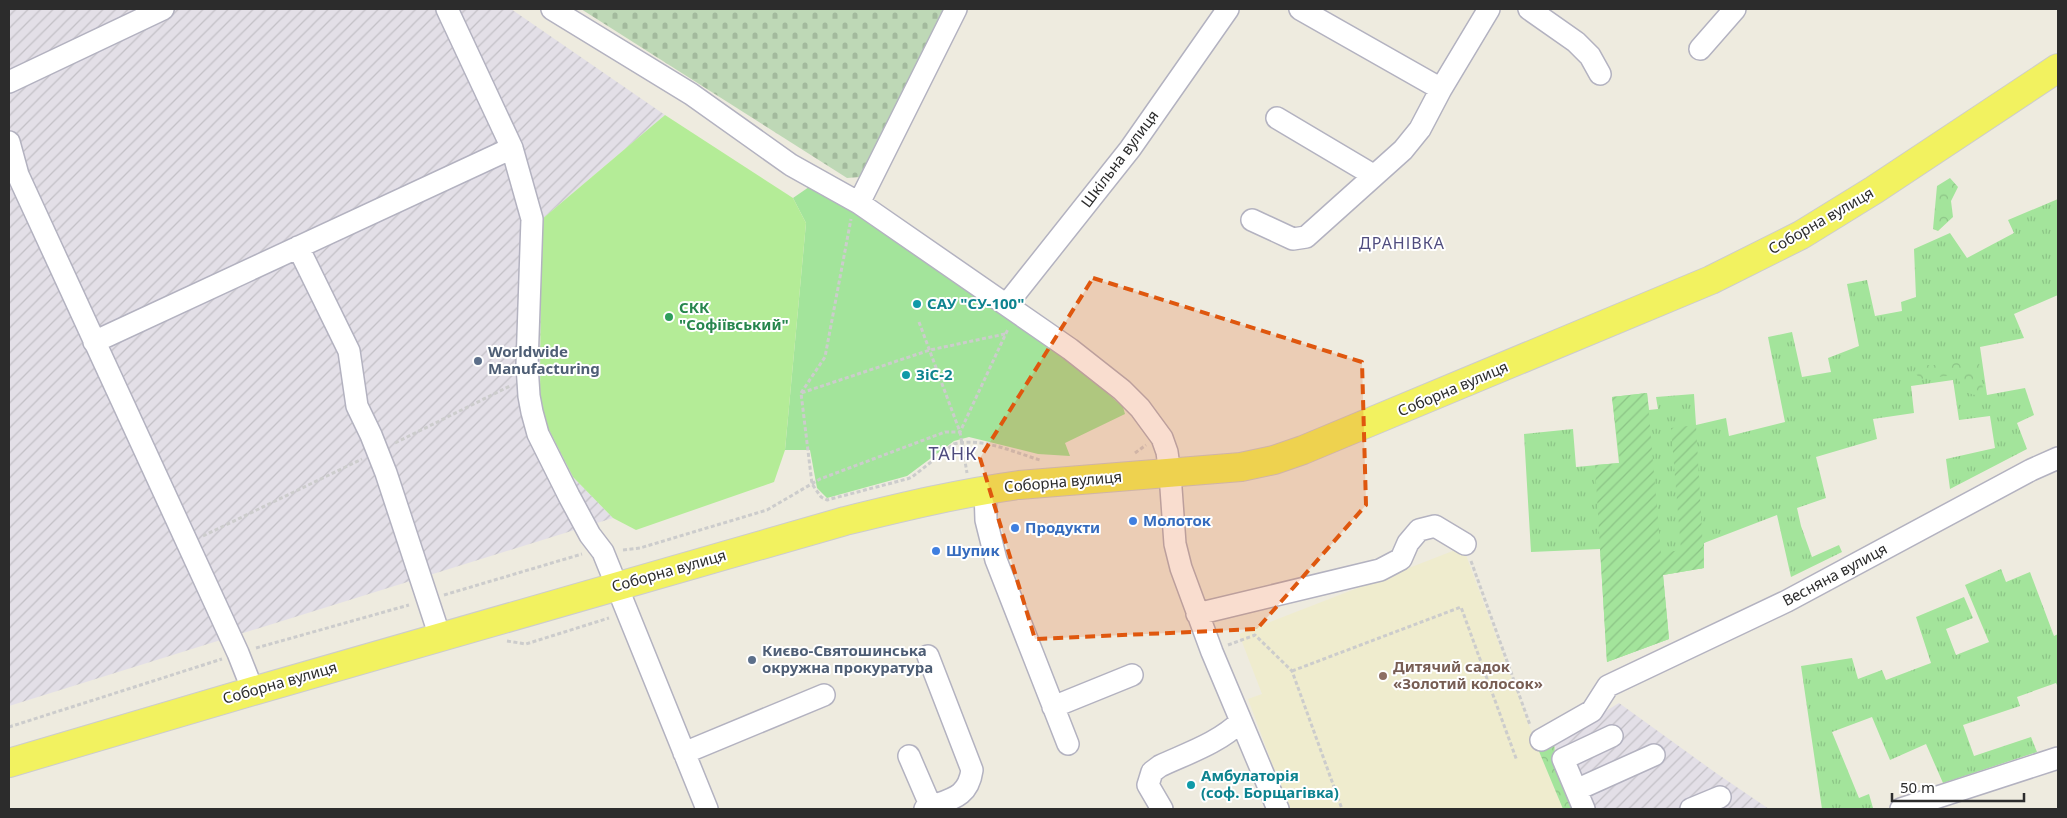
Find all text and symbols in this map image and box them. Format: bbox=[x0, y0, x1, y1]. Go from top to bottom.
street label: Шкільна вулиця bbox=[1076, 106, 1162, 211]
street label: Соборна вулиця bbox=[1764, 182, 1877, 258]
district label: ДРАНІВКА bbox=[1359, 232, 1445, 254]
place label: САУ "СУ-100" bbox=[927, 293, 1024, 313]
place label: СКК "Софіївський" bbox=[679, 297, 789, 334]
marker: САУ "СУ-100" bbox=[911, 298, 923, 310]
marker: СКК "Софіївський" bbox=[663, 311, 675, 323]
place label: Worldwide Manufacturing bbox=[488, 341, 600, 378]
marker: Worldwide Manufacturing bbox=[472, 355, 484, 367]
street label: Соборна вулиця bbox=[1394, 356, 1511, 420]
place label: ЗіС-2 bbox=[916, 364, 953, 384]
marker: ЗіС-2 bbox=[900, 369, 912, 381]
district label: ТАНК bbox=[929, 441, 977, 465]
street label: Соборна вулиця bbox=[1003, 466, 1123, 496]
place label: Молоток bbox=[1143, 510, 1212, 530]
marker: Молоток bbox=[1127, 515, 1139, 527]
place label: Продукти bbox=[1025, 517, 1100, 537]
marker: Продукти bbox=[1009, 522, 1021, 534]
street label: Весняна вулиця bbox=[1779, 538, 1890, 610]
place label: Шупик bbox=[946, 540, 1000, 560]
street label: Соборна вулиця bbox=[609, 544, 728, 596]
marker: Шупик bbox=[930, 545, 942, 557]
place label: Києво-Святошинська окружна прокуратура bbox=[762, 640, 933, 677]
marker: Києво-Святошинська окружна прокуратура bbox=[746, 654, 758, 666]
street label: Соборна вулиця bbox=[220, 656, 339, 708]
place label: Дитячий садок «Золотий колосок» bbox=[1393, 656, 1543, 693]
marker: Дитячий садок «Золотий колосок» bbox=[1377, 670, 1389, 682]
place label: Амбулаторія (соф. Борщагівка) bbox=[1201, 765, 1339, 802]
scale bar bbox=[1892, 770, 2024, 802]
text: 50 m bbox=[1900, 777, 1935, 797]
marker: Амбулаторія (соф. Борщагівка) bbox=[1185, 779, 1197, 791]

